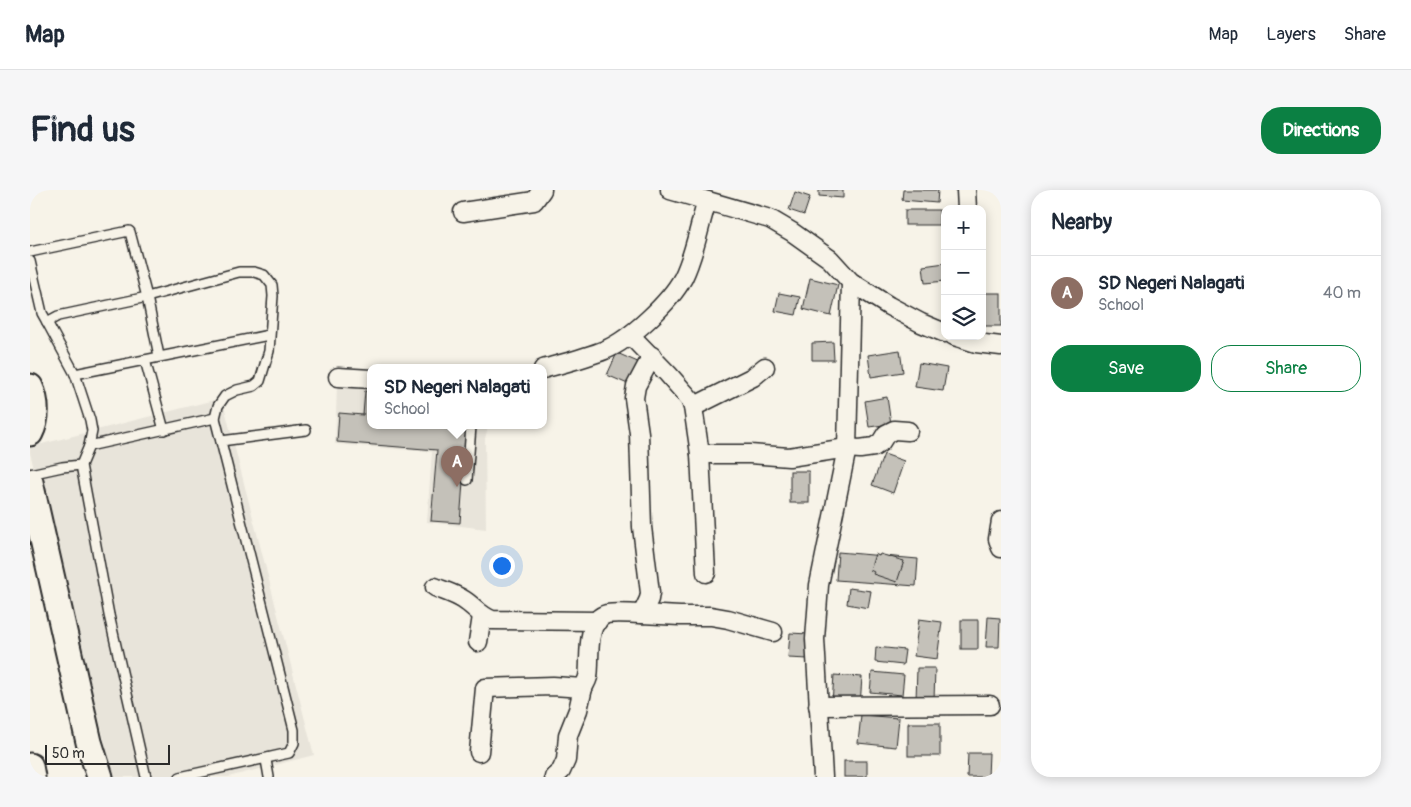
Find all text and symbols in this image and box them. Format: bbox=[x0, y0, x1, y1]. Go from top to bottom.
text: Map bbox=[25, 20, 65, 49]
text: Map bbox=[1209, 23, 1238, 46]
text: Layers bbox=[1266, 23, 1316, 46]
text: Share bbox=[1344, 23, 1386, 46]
button: Directions bbox=[1261, 107, 1381, 154]
text: Find us bbox=[30, 108, 135, 152]
map controls bbox=[941, 205, 986, 340]
button: + bbox=[941, 205, 986, 250]
text: Nearby bbox=[1051, 209, 1112, 236]
button: − bbox=[941, 250, 986, 295]
text: SD Negeri Nalagati bbox=[1098, 271, 1244, 295]
text: A bbox=[1062, 283, 1072, 303]
text: 40 m bbox=[1323, 283, 1361, 303]
button: layers bbox=[941, 295, 986, 340]
text: School bbox=[1098, 295, 1144, 315]
button: Save bbox=[1051, 345, 1201, 392]
button: Share bbox=[1211, 345, 1361, 392]
popup bbox=[367, 364, 547, 429]
text: SD Negeri Nalagati bbox=[384, 375, 530, 399]
text: School bbox=[384, 399, 430, 419]
pin: A bbox=[441, 446, 473, 487]
your location bbox=[489, 553, 515, 579]
scale bar bbox=[45, 742, 170, 765]
text: 50 m bbox=[52, 745, 85, 762]

